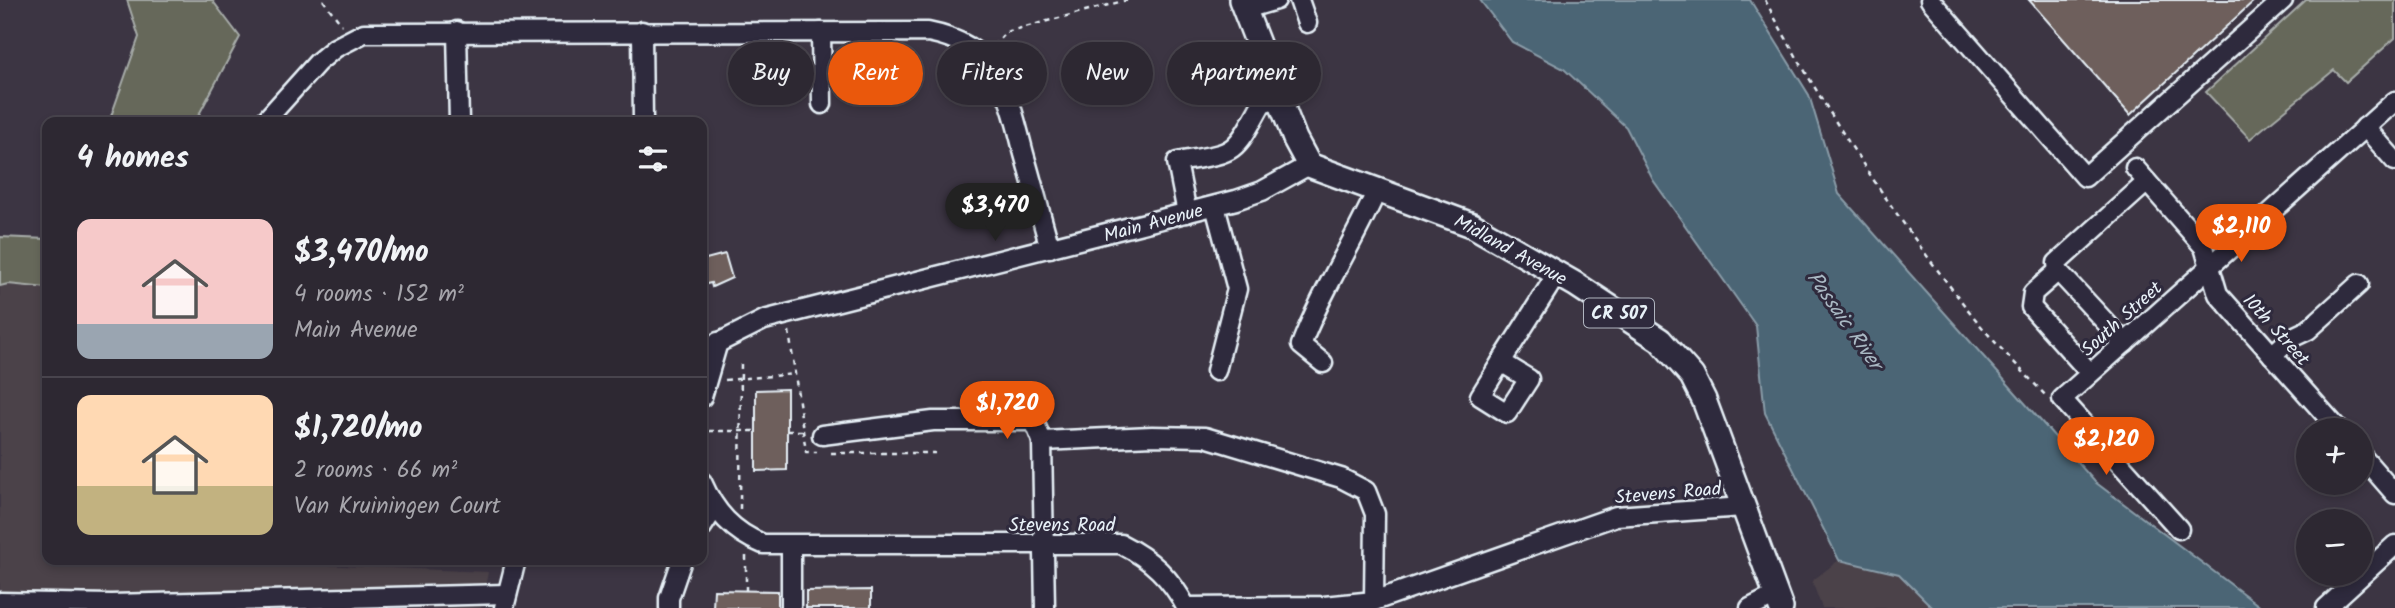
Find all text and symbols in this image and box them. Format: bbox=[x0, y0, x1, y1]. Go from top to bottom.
chip: Buy bbox=[728, 42, 814, 105]
chip: Rent bbox=[828, 42, 923, 105]
chip: Filters bbox=[937, 42, 1047, 105]
chip: New bbox=[1061, 42, 1153, 105]
chip: Apartment bbox=[1167, 42, 1321, 105]
text: 4 homes bbox=[77, 135, 189, 183]
icon: filters bbox=[634, 140, 672, 178]
pin: $3,470 bbox=[938, 184, 1052, 243]
text: $3,470 bbox=[961, 188, 1029, 224]
street label: Main Avenue bbox=[1100, 196, 1207, 252]
pin: $2,110 bbox=[2184, 204, 2298, 264]
street label: Midland Avenue bbox=[1448, 207, 1573, 295]
text: $2,110 bbox=[2212, 209, 2270, 245]
text: $3,470/mo bbox=[294, 229, 429, 277]
icon: home bbox=[133, 247, 217, 331]
water label: Passaic River bbox=[1797, 265, 1892, 380]
street label: South Street bbox=[2075, 274, 2170, 364]
text: 4 rooms · 152 m² bbox=[294, 277, 464, 313]
street label: 10th Street bbox=[2235, 287, 2317, 374]
road number: CR 507 bbox=[1584, 298, 1654, 328]
text: Main Avenue bbox=[294, 313, 418, 349]
pin: $1,720 bbox=[950, 382, 1064, 441]
text: $1,720 bbox=[976, 386, 1038, 422]
text: $1,720/mo bbox=[294, 405, 422, 453]
pin: $2,120 bbox=[2049, 418, 2163, 477]
map controls bbox=[2296, 418, 2373, 586]
button: + bbox=[2296, 418, 2373, 495]
text: $2,120 bbox=[2073, 422, 2139, 458]
icon: home bbox=[133, 423, 217, 507]
text: 2 rooms · 66 m² bbox=[294, 453, 457, 489]
street label: Stevens Road bbox=[1614, 474, 1723, 514]
text: Van Kruiningen Court bbox=[294, 489, 501, 525]
button: − bbox=[2296, 509, 2373, 586]
street label: Stevens Road bbox=[1009, 511, 1116, 541]

